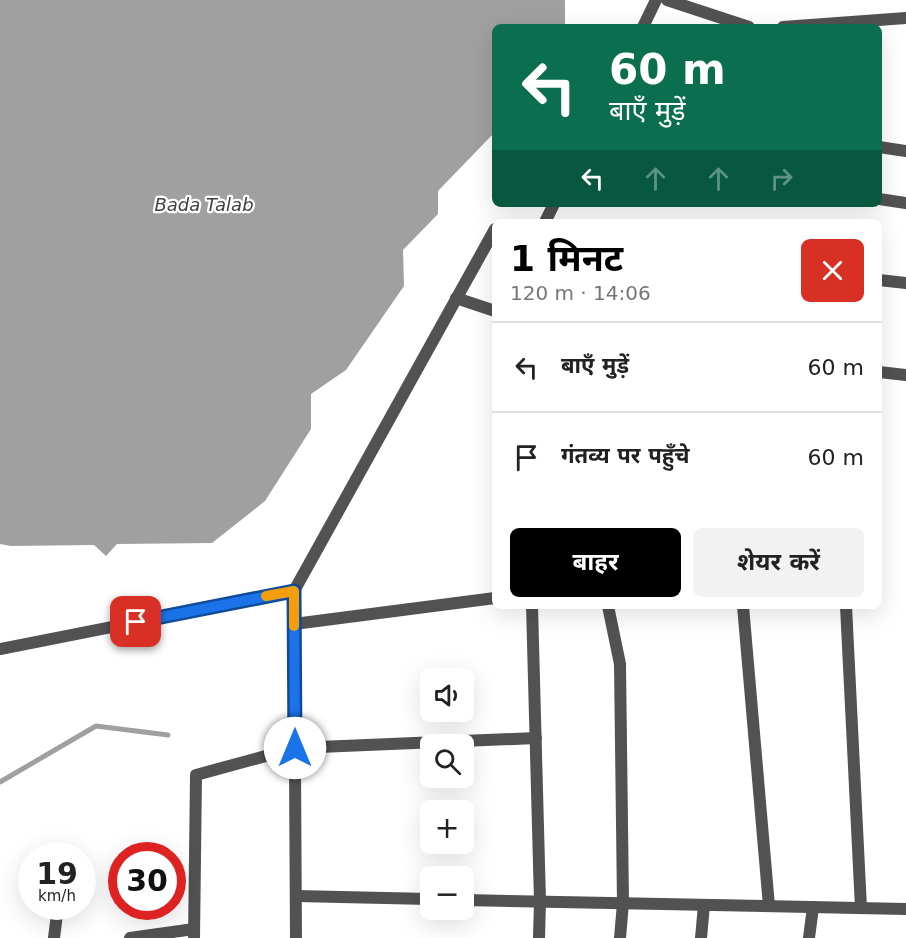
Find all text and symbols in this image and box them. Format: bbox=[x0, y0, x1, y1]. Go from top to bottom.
text: 60 m bbox=[609, 45, 726, 94]
icon: left bbox=[510, 48, 588, 126]
text: बाएँ मुड़ें bbox=[609, 95, 686, 126]
icon: left bbox=[576, 162, 609, 195]
icon: ahead bbox=[639, 162, 672, 195]
icon: ahead bbox=[702, 162, 735, 195]
icon: right bbox=[765, 162, 798, 195]
water label: Bada Talab bbox=[154, 194, 254, 215]
text: 1 मिनट bbox=[510, 238, 623, 279]
button: close bbox=[801, 239, 864, 302]
text: 120 m · 14:06 bbox=[510, 281, 651, 305]
icon: left bbox=[510, 351, 543, 384]
text: बाएँ मुड़ें bbox=[561, 353, 629, 378]
text: 60 m bbox=[808, 355, 864, 380]
icon: arrive bbox=[510, 441, 543, 474]
text: गंतव्य पर पहुँचे bbox=[561, 443, 689, 468]
text: 60 m bbox=[808, 445, 864, 470]
button: बाहर bbox=[510, 528, 681, 597]
button: शेयर करें bbox=[693, 528, 864, 597]
pin bbox=[110, 596, 161, 647]
icon: arrive bbox=[119, 605, 152, 638]
map controls bbox=[420, 668, 474, 920]
button: sound bbox=[420, 668, 474, 722]
position arrow bbox=[263, 716, 327, 780]
button: search bbox=[420, 734, 474, 788]
button: + bbox=[420, 800, 474, 854]
speed limit sign: 30 bbox=[108, 842, 186, 920]
text: 19 bbox=[36, 856, 78, 891]
button: − bbox=[420, 866, 474, 920]
text: km/h bbox=[38, 887, 76, 905]

